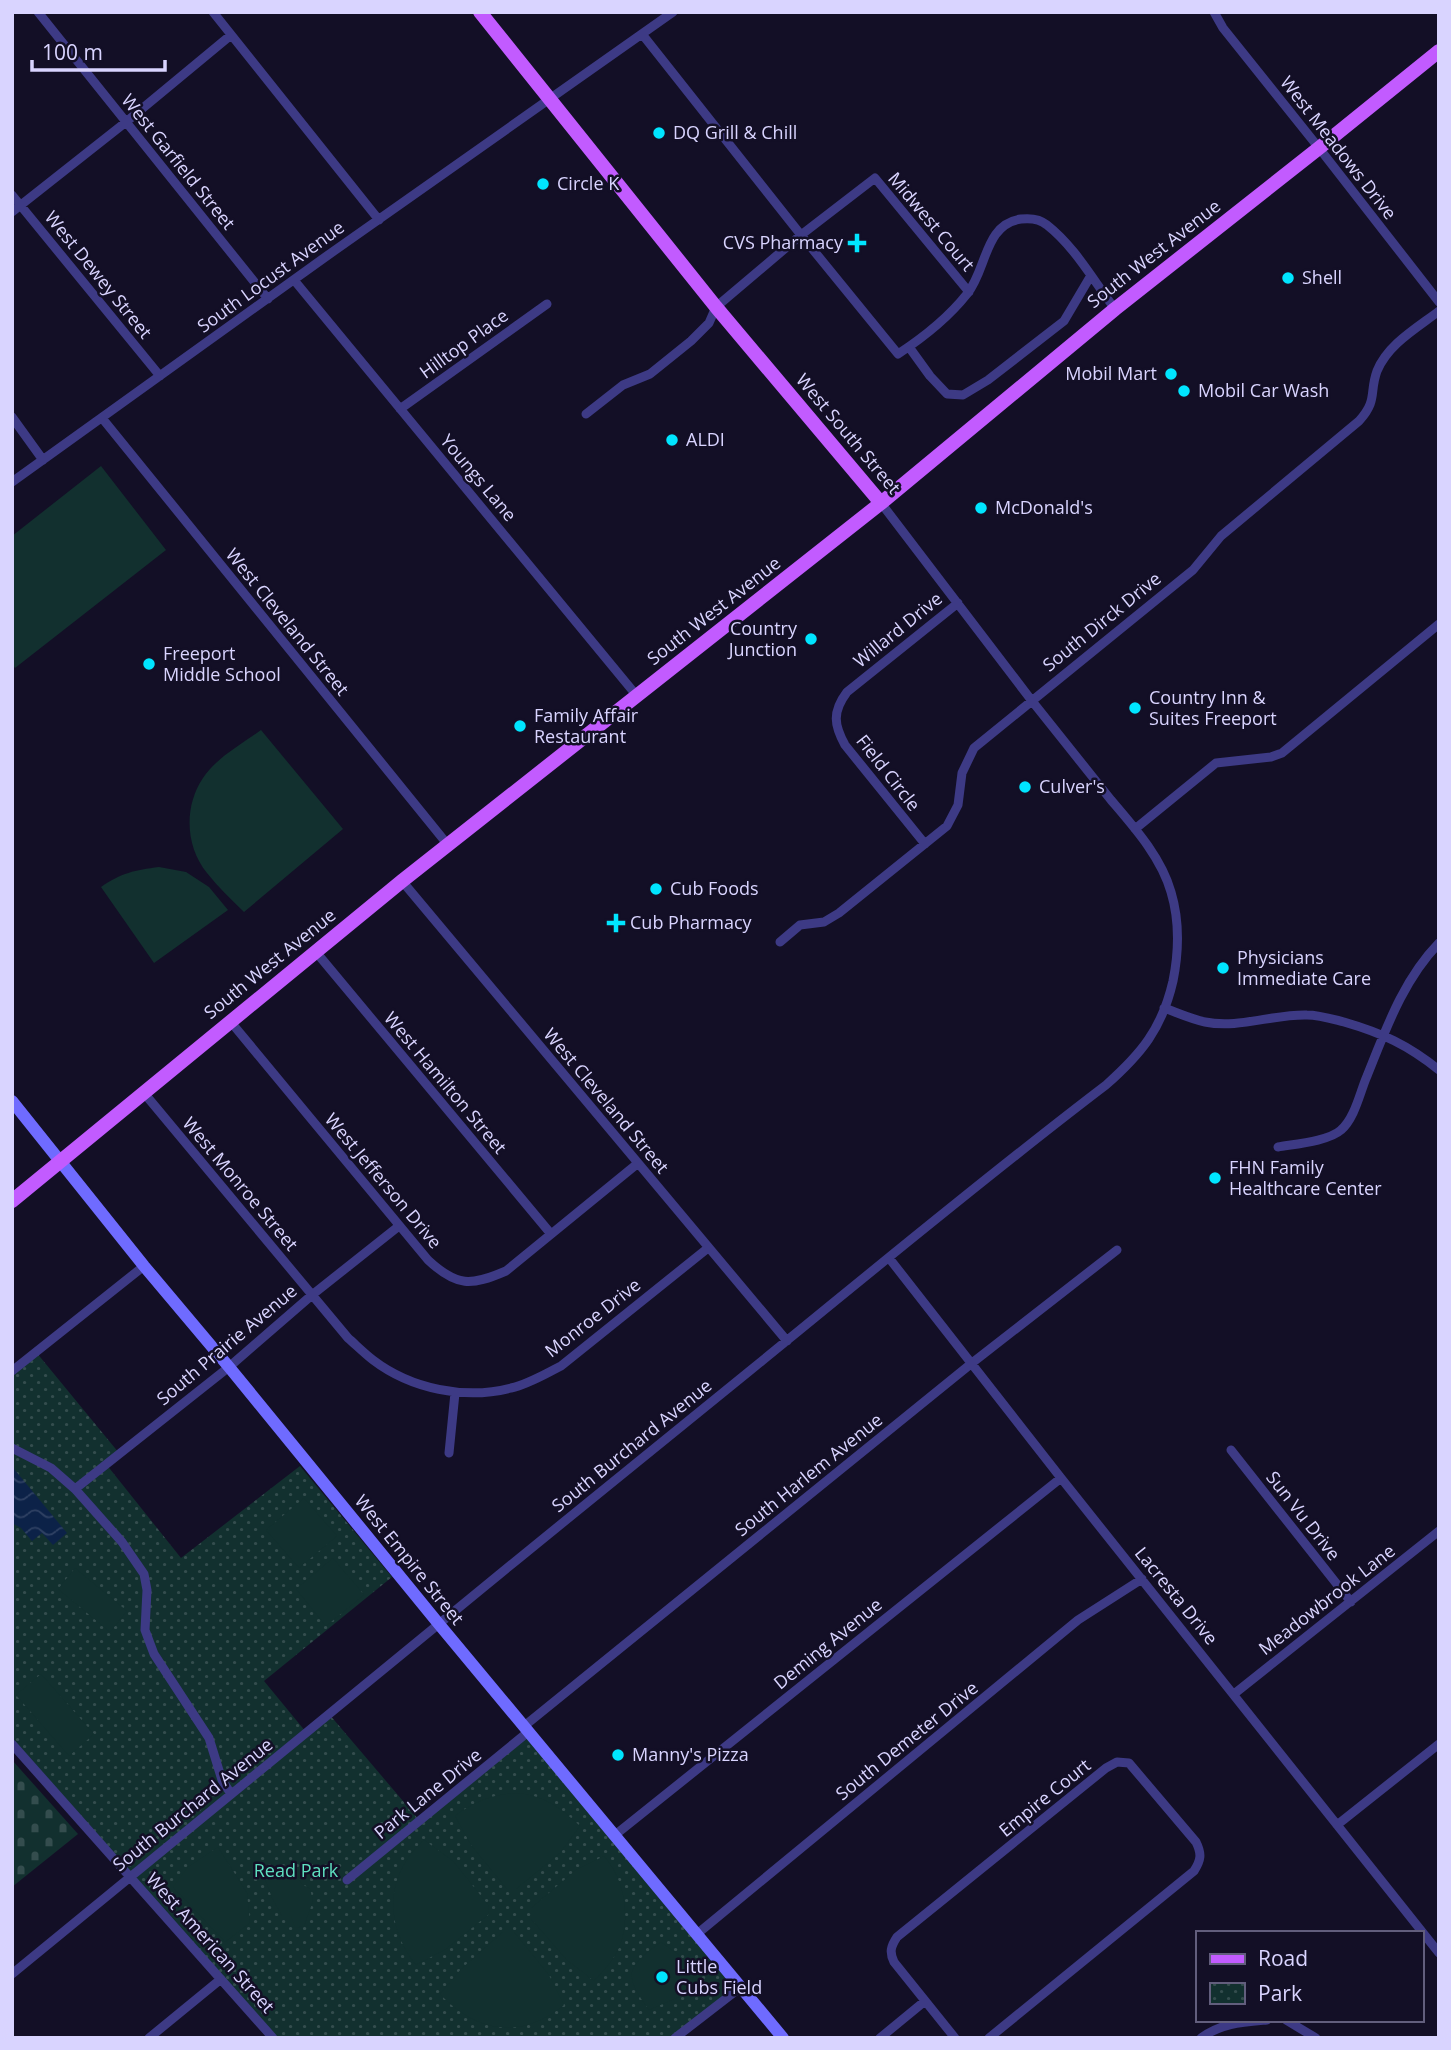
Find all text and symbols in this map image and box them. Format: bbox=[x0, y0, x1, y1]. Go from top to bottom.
scale bar bbox=[32, 28, 164, 72]
text: 100 m bbox=[42, 38, 103, 66]
street label: West Meadows Drive bbox=[1275, 71, 1402, 224]
street label: West Garfield Street bbox=[117, 89, 241, 234]
place label: DQ Grill & Chill bbox=[673, 120, 797, 144]
marker: DQ Grill & Chill bbox=[651, 125, 667, 141]
street label: Midwest Court bbox=[883, 167, 980, 276]
place label: Circle K bbox=[557, 171, 620, 195]
marker: Circle K bbox=[535, 176, 551, 192]
street label: South West Avenue bbox=[1082, 194, 1225, 313]
street label: West Dewey Street bbox=[40, 206, 158, 343]
street label: South Locust Avenue bbox=[192, 215, 349, 338]
place label: CVS Pharmacy bbox=[723, 230, 844, 254]
marker: CVS Pharmacy bbox=[849, 235, 865, 251]
place label: Shell bbox=[1302, 265, 1342, 289]
marker: Shell bbox=[1280, 270, 1296, 286]
street label: Hilltop Place bbox=[414, 303, 513, 383]
place label: Mobil Mart bbox=[1065, 361, 1157, 385]
marker: Mobil Mart bbox=[1163, 366, 1179, 382]
street label: West South Street bbox=[791, 368, 906, 499]
place label: Mobil Car Wash bbox=[1198, 378, 1329, 402]
marker: Mobil Car Wash bbox=[1176, 383, 1192, 399]
place label: ALDI bbox=[686, 427, 725, 451]
street label: Youngs Lane bbox=[435, 429, 522, 526]
marker: ALDI bbox=[664, 432, 680, 448]
place label: McDonald's bbox=[995, 495, 1093, 519]
marker: McDonald's bbox=[973, 500, 989, 516]
street label: West Cleveland Street bbox=[221, 543, 355, 700]
street label: South West Avenue bbox=[642, 551, 785, 670]
street label: South Dirck Drive bbox=[1037, 566, 1166, 676]
street label: Willard Drive bbox=[848, 586, 947, 672]
place label: Country Junction bbox=[727, 616, 798, 661]
marker: Country Junction bbox=[803, 631, 819, 647]
place label: Freeport Middle School bbox=[163, 641, 281, 686]
marker: Freeport Middle School bbox=[141, 656, 157, 672]
place label: Country Inn & Suites Freeport bbox=[1149, 685, 1277, 730]
marker: Country Inn & Suites Freeport bbox=[1127, 700, 1143, 716]
place label: Family Affair Restaurant bbox=[534, 703, 639, 748]
marker: Family Affair Restaurant bbox=[512, 718, 528, 734]
street label: Field Circle bbox=[851, 729, 926, 816]
place label: Culver's bbox=[1039, 774, 1105, 798]
marker: Culver's bbox=[1017, 779, 1033, 795]
place label: Cub Foods bbox=[670, 876, 759, 900]
marker: Cub Foods bbox=[648, 881, 664, 897]
street label: South West Avenue bbox=[199, 903, 340, 1024]
place label: Cub Pharmacy bbox=[630, 910, 753, 934]
marker: Cub Pharmacy bbox=[608, 915, 624, 931]
place label: Physicians Immediate Care bbox=[1237, 945, 1371, 990]
marker: Physicians Immediate Care bbox=[1215, 960, 1231, 976]
street label: West Hamilton Street bbox=[379, 1006, 512, 1158]
street label: West Cleveland Street bbox=[539, 1023, 675, 1178]
street label: West Jefferson Drive bbox=[320, 1107, 448, 1253]
street label: West Monroe Street bbox=[178, 1111, 304, 1255]
place label: FHN Family Healthcare Center bbox=[1229, 1155, 1382, 1200]
marker: FHN Family Healthcare Center bbox=[1207, 1170, 1223, 1186]
street label: Monroe Drive bbox=[540, 1272, 645, 1362]
street label: South Prairie Avenue bbox=[151, 1278, 301, 1410]
street label: South Burchard Avenue bbox=[546, 1373, 716, 1517]
street label: South Harlem Avenue bbox=[730, 1407, 887, 1541]
street label: Sun Vu Drive bbox=[1261, 1466, 1346, 1565]
street label: West Empire Street bbox=[350, 1489, 470, 1630]
street label: Meadowbrook Lane bbox=[1253, 1538, 1399, 1660]
street label: Lacresta Drive bbox=[1130, 1541, 1224, 1649]
street label: Deming Avenue bbox=[768, 1592, 886, 1694]
street label: South Demeter Drive bbox=[830, 1675, 982, 1805]
street label: South Burchard Avenue bbox=[107, 1732, 277, 1876]
street label: Park Lane Drive bbox=[369, 1742, 486, 1844]
place label: Manny's Pizza bbox=[632, 1742, 749, 1766]
marker: Manny's Pizza bbox=[610, 1747, 626, 1763]
street label: Empire Court bbox=[994, 1753, 1095, 1842]
park label: Read Park bbox=[254, 1858, 339, 1882]
street label: West American Street bbox=[141, 1867, 280, 2018]
legend bbox=[1196, 1931, 1423, 2022]
text: Road bbox=[1258, 1944, 1308, 1972]
place label: Little Cubs Field bbox=[676, 1954, 762, 1999]
marker: Little Cubs Field bbox=[654, 1969, 670, 1985]
text: Park bbox=[1258, 1979, 1302, 2007]

